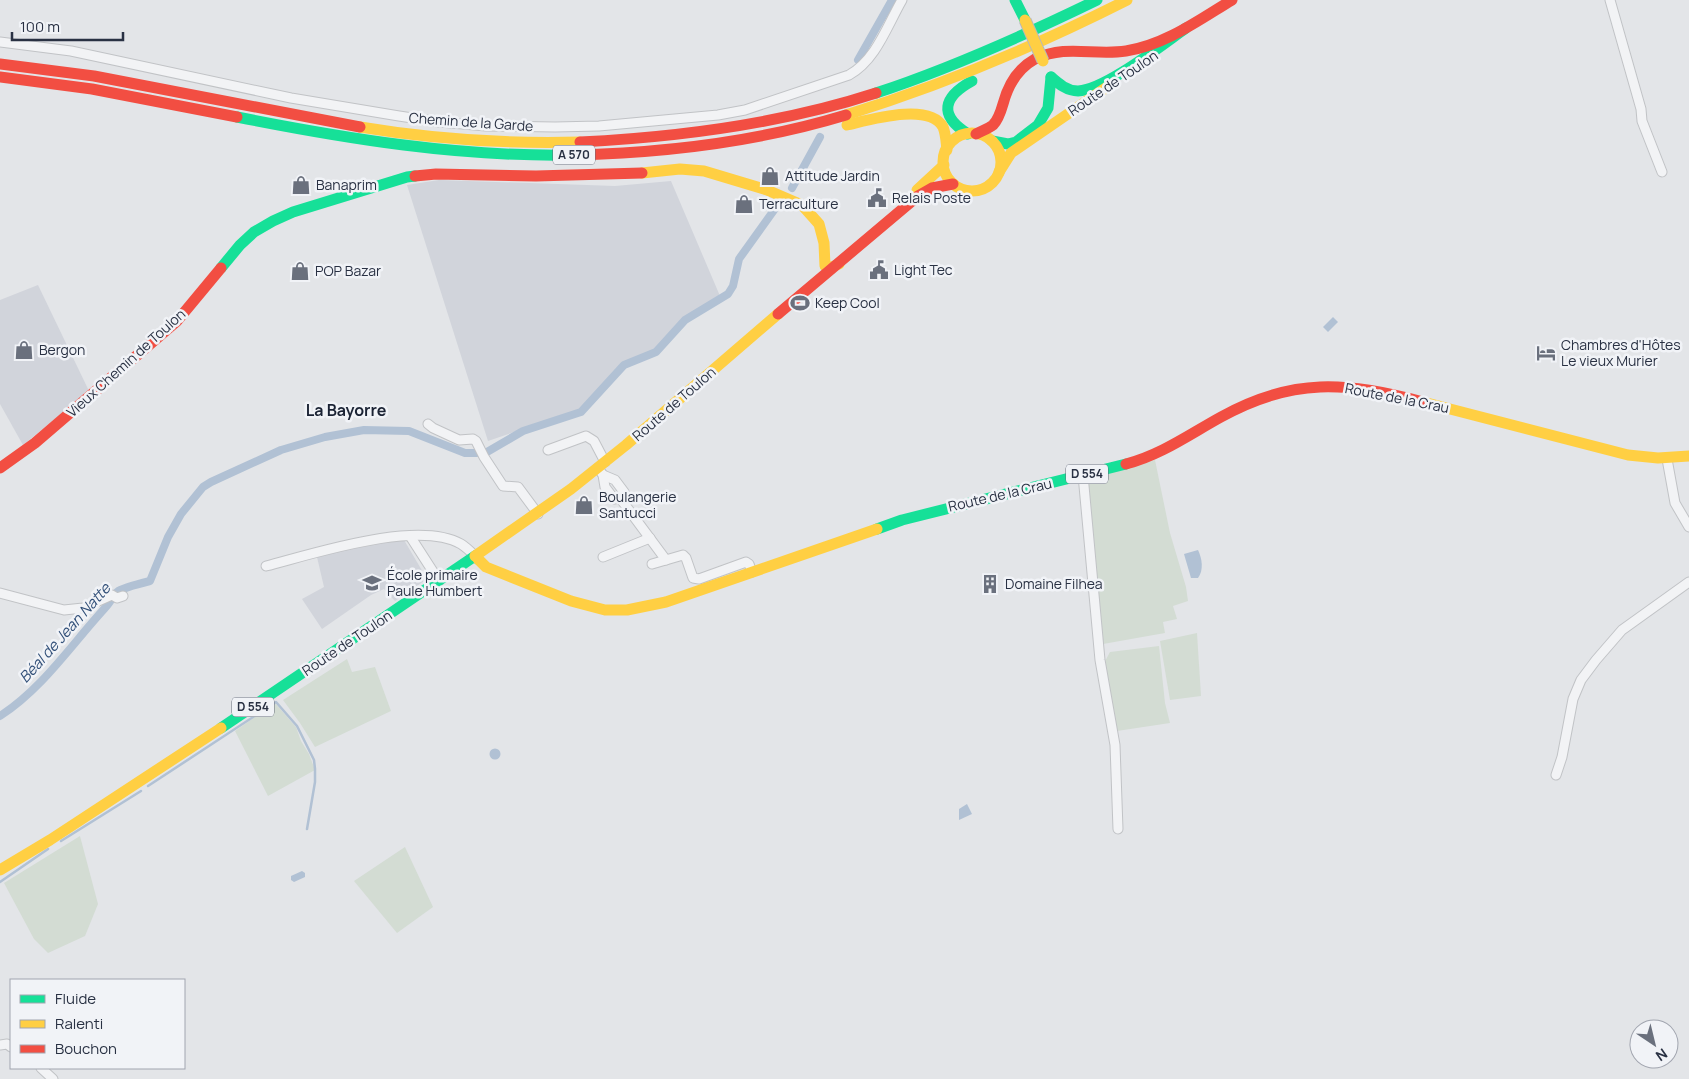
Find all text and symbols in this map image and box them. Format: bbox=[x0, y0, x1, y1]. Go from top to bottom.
scale bar bbox=[12, 10, 124, 42]
text: 100 m bbox=[20, 16, 60, 37]
street label: Route de Toulon bbox=[1064, 45, 1161, 120]
street label: Chemin de la Garde bbox=[408, 108, 534, 135]
road number: A 570 bbox=[553, 146, 595, 164]
shop icon: Attitude Jardin bbox=[759, 165, 781, 187]
place label: Attitude Jardin bbox=[785, 166, 880, 185]
shop icon: Banaprim bbox=[290, 174, 312, 196]
place label: Banaprim bbox=[316, 175, 377, 194]
public building icon: Relais Poste bbox=[866, 187, 888, 209]
place label: Relais Poste bbox=[892, 188, 971, 207]
shop icon: Terraculture bbox=[733, 193, 755, 215]
place label: Terraculture bbox=[759, 194, 838, 213]
public building icon: Light Tec bbox=[868, 259, 890, 281]
shop icon: POP Bazar bbox=[289, 260, 311, 282]
place label: Light Tec bbox=[894, 260, 953, 279]
place label: POP Bazar bbox=[315, 261, 381, 280]
sports icon: Keep Cool bbox=[789, 292, 811, 314]
place label: Keep Cool bbox=[815, 293, 880, 312]
street label: Vieux Chemin de Toulon bbox=[62, 304, 189, 421]
place label: Chambres d'Hôtes Le vieux Murier bbox=[1561, 335, 1681, 370]
shop icon: Bergon bbox=[13, 339, 35, 361]
place label: Bergon bbox=[39, 340, 85, 359]
hotel icon: Chambres d'Hôtes Le vieux Murier bbox=[1535, 342, 1557, 364]
street label: Route de Toulon bbox=[628, 362, 719, 445]
street label: Route de la Crau bbox=[1343, 378, 1451, 417]
district label: La Bayorre bbox=[306, 399, 387, 421]
road number: D 554 bbox=[1066, 464, 1108, 484]
street label: Route de la Crau bbox=[946, 473, 1054, 516]
place label: Boulangerie Santucci bbox=[599, 487, 677, 522]
shop icon: Boulangerie Santucci bbox=[573, 494, 595, 516]
place label: École primaire Paule Humbert bbox=[387, 565, 483, 600]
school or university icon: École primaire Paule Humbert bbox=[361, 572, 383, 594]
building icon: Domaine Filhea bbox=[979, 573, 1001, 595]
place label: Domaine Filhea bbox=[1005, 574, 1103, 593]
water label: Béal de Jean Natte bbox=[14, 577, 116, 687]
street label: Route de Toulon bbox=[298, 605, 395, 680]
road number: D 554 bbox=[232, 698, 274, 716]
legend bbox=[10, 979, 185, 1069]
text: Fluide bbox=[55, 988, 96, 1009]
text: Ralenti bbox=[55, 1013, 103, 1034]
north arrow bbox=[1629, 1019, 1679, 1069]
text: Bouchon bbox=[55, 1038, 117, 1059]
text: N bbox=[1652, 1044, 1671, 1066]

